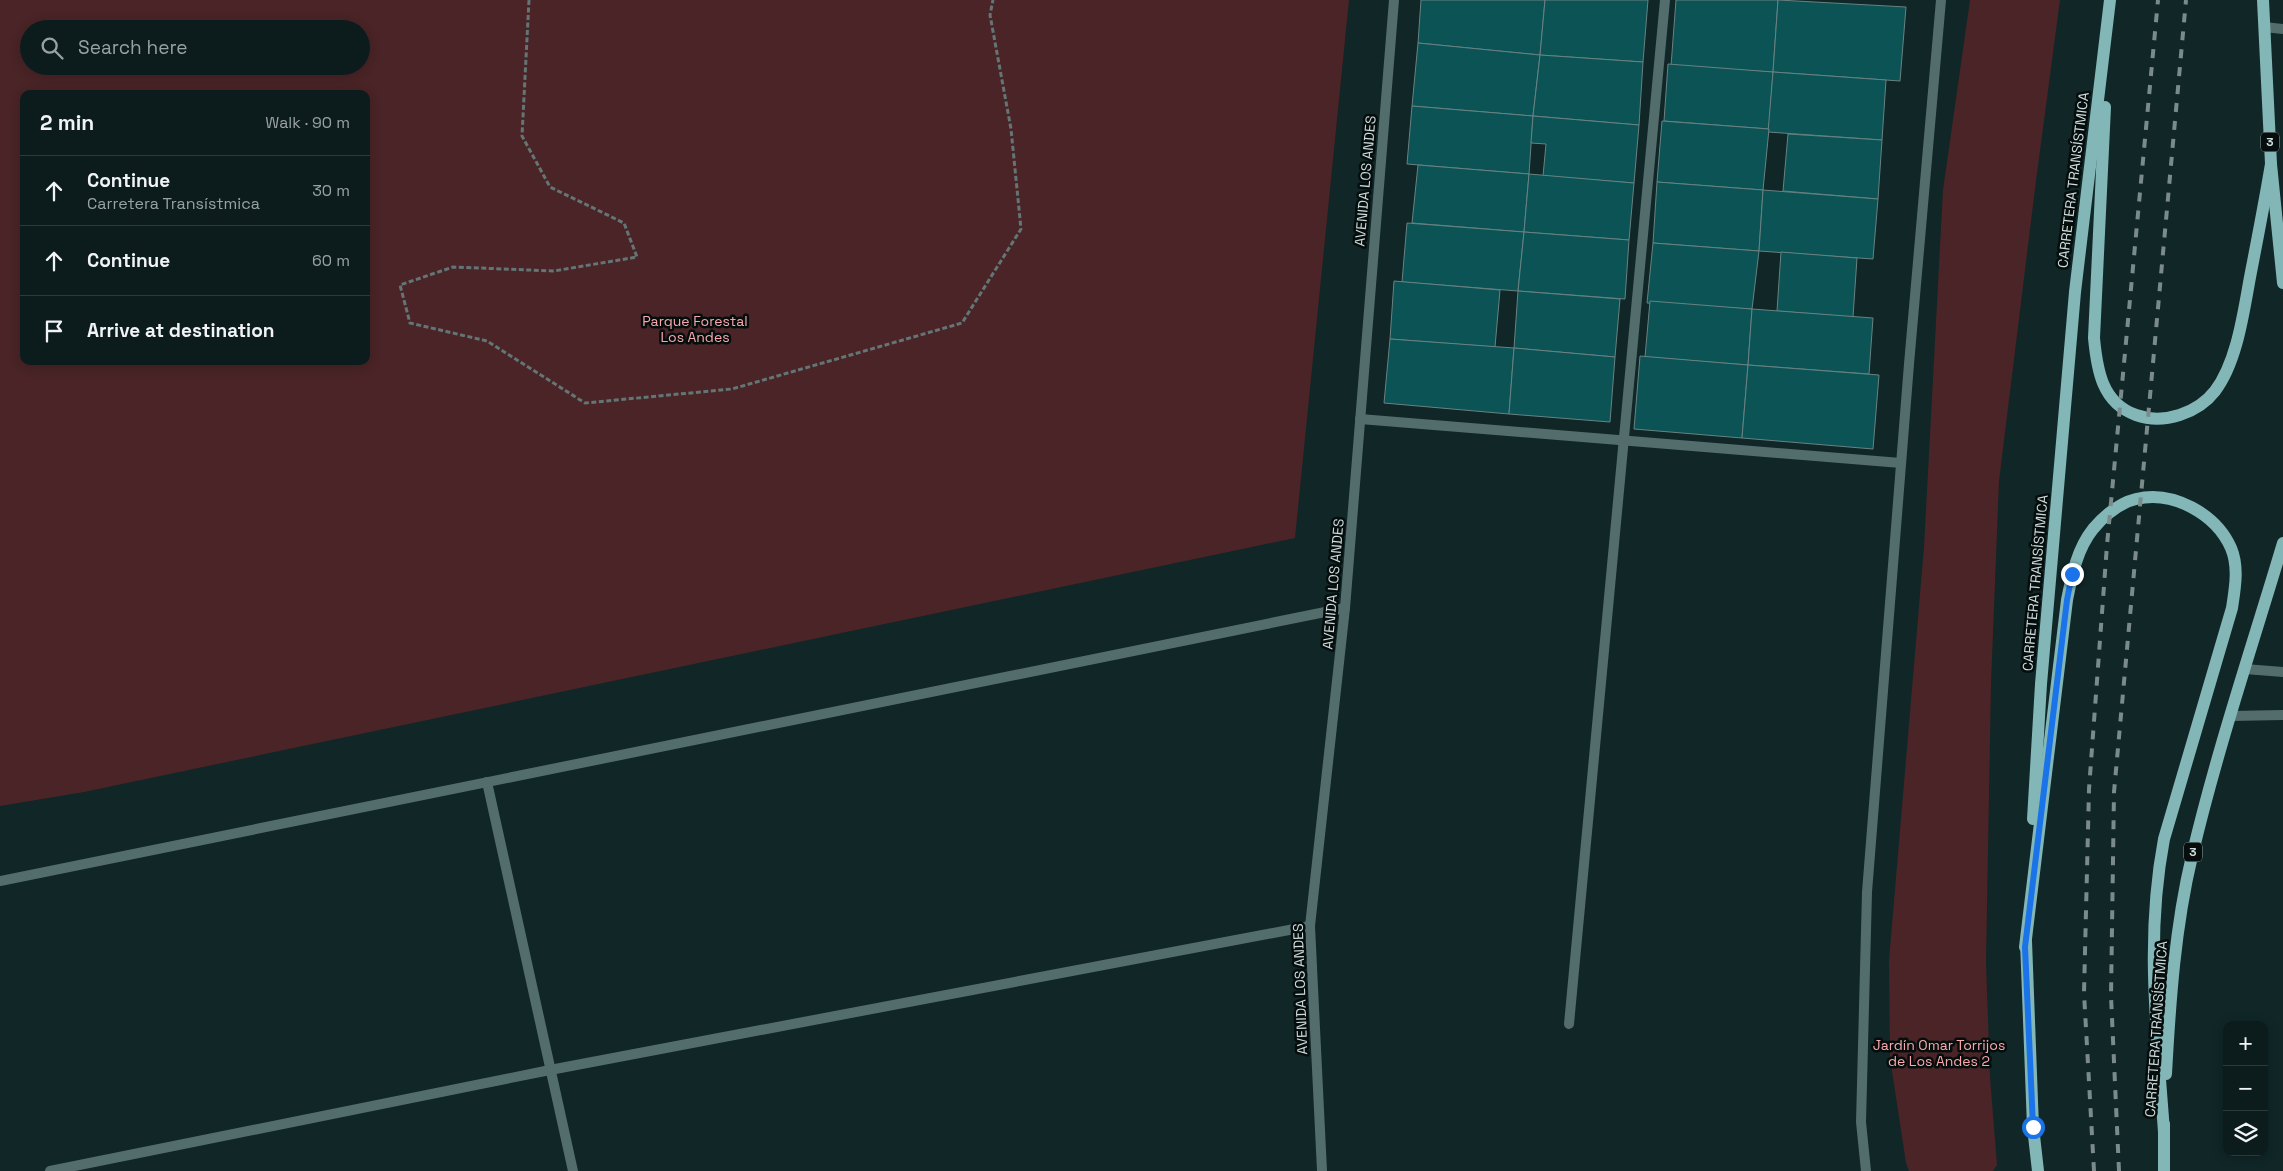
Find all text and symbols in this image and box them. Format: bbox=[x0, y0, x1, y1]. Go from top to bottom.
search box bbox=[20, 20, 370, 75]
icon: search bbox=[38, 34, 66, 62]
text: Search here bbox=[78, 35, 188, 60]
street label: CARRETERA TRANSÍSTMICA bbox=[2053, 91, 2093, 269]
text: 2 min bbox=[40, 109, 94, 136]
text: Walk · 90 m bbox=[265, 112, 350, 133]
street label: AVENIDA LOS ANDES bbox=[1350, 115, 1380, 247]
road number: 3 bbox=[2261, 132, 2279, 152]
text: Continue bbox=[87, 168, 170, 193]
icon: ahead bbox=[40, 177, 68, 205]
text: 30 m bbox=[312, 180, 350, 201]
text: Carretera Transístmica bbox=[87, 193, 260, 214]
icon: ahead bbox=[40, 247, 68, 275]
text: Continue bbox=[87, 248, 170, 273]
text: 60 m bbox=[312, 250, 350, 271]
park label: Parque Forestal Los Andes bbox=[642, 312, 748, 346]
icon: arrive bbox=[40, 317, 68, 345]
text: Arrive at destination bbox=[87, 318, 275, 343]
street label: CARRETERA TRANSÍSTMICA bbox=[2018, 494, 2052, 672]
street label: AVENIDA LOS ANDES bbox=[1318, 518, 1348, 650]
route end bbox=[2061, 563, 2084, 586]
road number: 3 bbox=[2184, 842, 2202, 862]
street label: AVENIDA LOS ANDES bbox=[1289, 923, 1311, 1055]
street label: CARRETERA TRANSÍSTMICA bbox=[2141, 940, 2171, 1118]
map controls bbox=[2223, 1021, 2268, 1156]
button: + bbox=[2223, 1021, 2268, 1066]
park label: Jardín Omar Torrijos de Los Andes 2 bbox=[1873, 1036, 2005, 1070]
button: − bbox=[2223, 1066, 2268, 1111]
button: layers bbox=[2223, 1111, 2268, 1156]
route start bbox=[2022, 1116, 2045, 1139]

